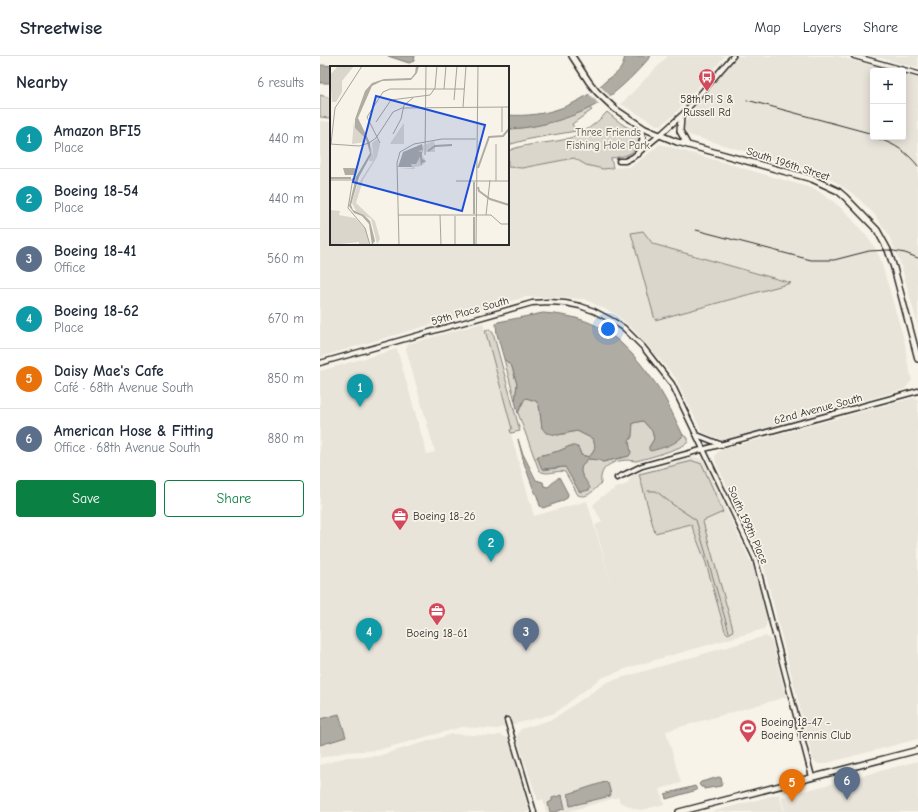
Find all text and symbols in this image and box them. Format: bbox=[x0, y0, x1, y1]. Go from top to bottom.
text: Streetwise bbox=[20, 17, 102, 39]
text: Map bbox=[754, 19, 781, 36]
text: Layers bbox=[803, 19, 841, 36]
text: Share bbox=[863, 19, 898, 36]
inset map bbox=[330, 66, 509, 245]
bus stop icon: 58th Pl S & Russell Rd bbox=[697, 67, 717, 92]
map controls bbox=[870, 68, 906, 140]
button: + bbox=[870, 68, 906, 104]
text: Nearby bbox=[16, 73, 67, 92]
text: 6 results bbox=[257, 75, 304, 90]
place label: 58th Pl S & Russell Rd bbox=[680, 93, 734, 119]
button: − bbox=[870, 104, 906, 140]
text: Amazon BFI5 bbox=[54, 122, 141, 140]
park label: Three Friends Fishing Hole Park bbox=[566, 126, 651, 152]
text: 1 bbox=[26, 131, 32, 146]
text: 440 m bbox=[268, 131, 304, 146]
text: Place bbox=[54, 140, 84, 155]
street label: South 196th Street bbox=[745, 144, 832, 184]
text: Boeing 18-54 bbox=[54, 182, 138, 200]
text: 2 bbox=[26, 191, 32, 206]
text: 440 m bbox=[268, 191, 304, 206]
text: Place bbox=[54, 200, 84, 215]
text: Boeing 18-41 bbox=[54, 242, 136, 260]
text: 3 bbox=[26, 251, 32, 266]
text: 560 m bbox=[267, 251, 304, 266]
text: Office bbox=[54, 260, 85, 275]
street label: 59th Place South bbox=[430, 294, 510, 328]
text: Boeing 18-62 bbox=[54, 302, 139, 320]
text: 4 bbox=[26, 311, 32, 326]
text: 670 m bbox=[268, 311, 304, 326]
your location bbox=[598, 319, 618, 339]
text: Place bbox=[54, 320, 84, 335]
text: Daisy Mae's Cafe bbox=[54, 362, 164, 380]
text: 5 bbox=[26, 371, 32, 386]
text: 850 m bbox=[267, 371, 304, 386]
pin: 1 bbox=[347, 374, 373, 407]
text: Café · 68th Avenue South bbox=[54, 380, 194, 395]
street label: 62nd Avenue South bbox=[772, 391, 864, 427]
text: American Hose & Fitting bbox=[54, 422, 214, 440]
text: 6 bbox=[26, 431, 32, 446]
text: 880 m bbox=[268, 431, 304, 446]
text: Office · 68th Avenue South bbox=[54, 440, 200, 455]
button: Save bbox=[16, 480, 156, 517]
button: Share bbox=[164, 480, 304, 517]
street label: South 199th Place bbox=[725, 484, 771, 566]
office icon: Boeing 18-26 bbox=[390, 506, 410, 531]
place label: Boeing 18-26 bbox=[413, 510, 475, 523]
pin: 2 bbox=[478, 529, 504, 562]
office icon: Boeing 18-61 bbox=[427, 601, 447, 626]
pin: 4 bbox=[356, 618, 382, 651]
pin: 3 bbox=[513, 618, 539, 651]
place label: Boeing 18-61 bbox=[407, 627, 468, 640]
place label: Boeing 18-47 - Boeing Tennis Club bbox=[761, 716, 851, 742]
sports icon: Boeing 18-47 - Boeing Tennis Club bbox=[738, 718, 758, 743]
pin: 6 bbox=[834, 767, 860, 800]
pin: 5 bbox=[779, 769, 805, 802]

